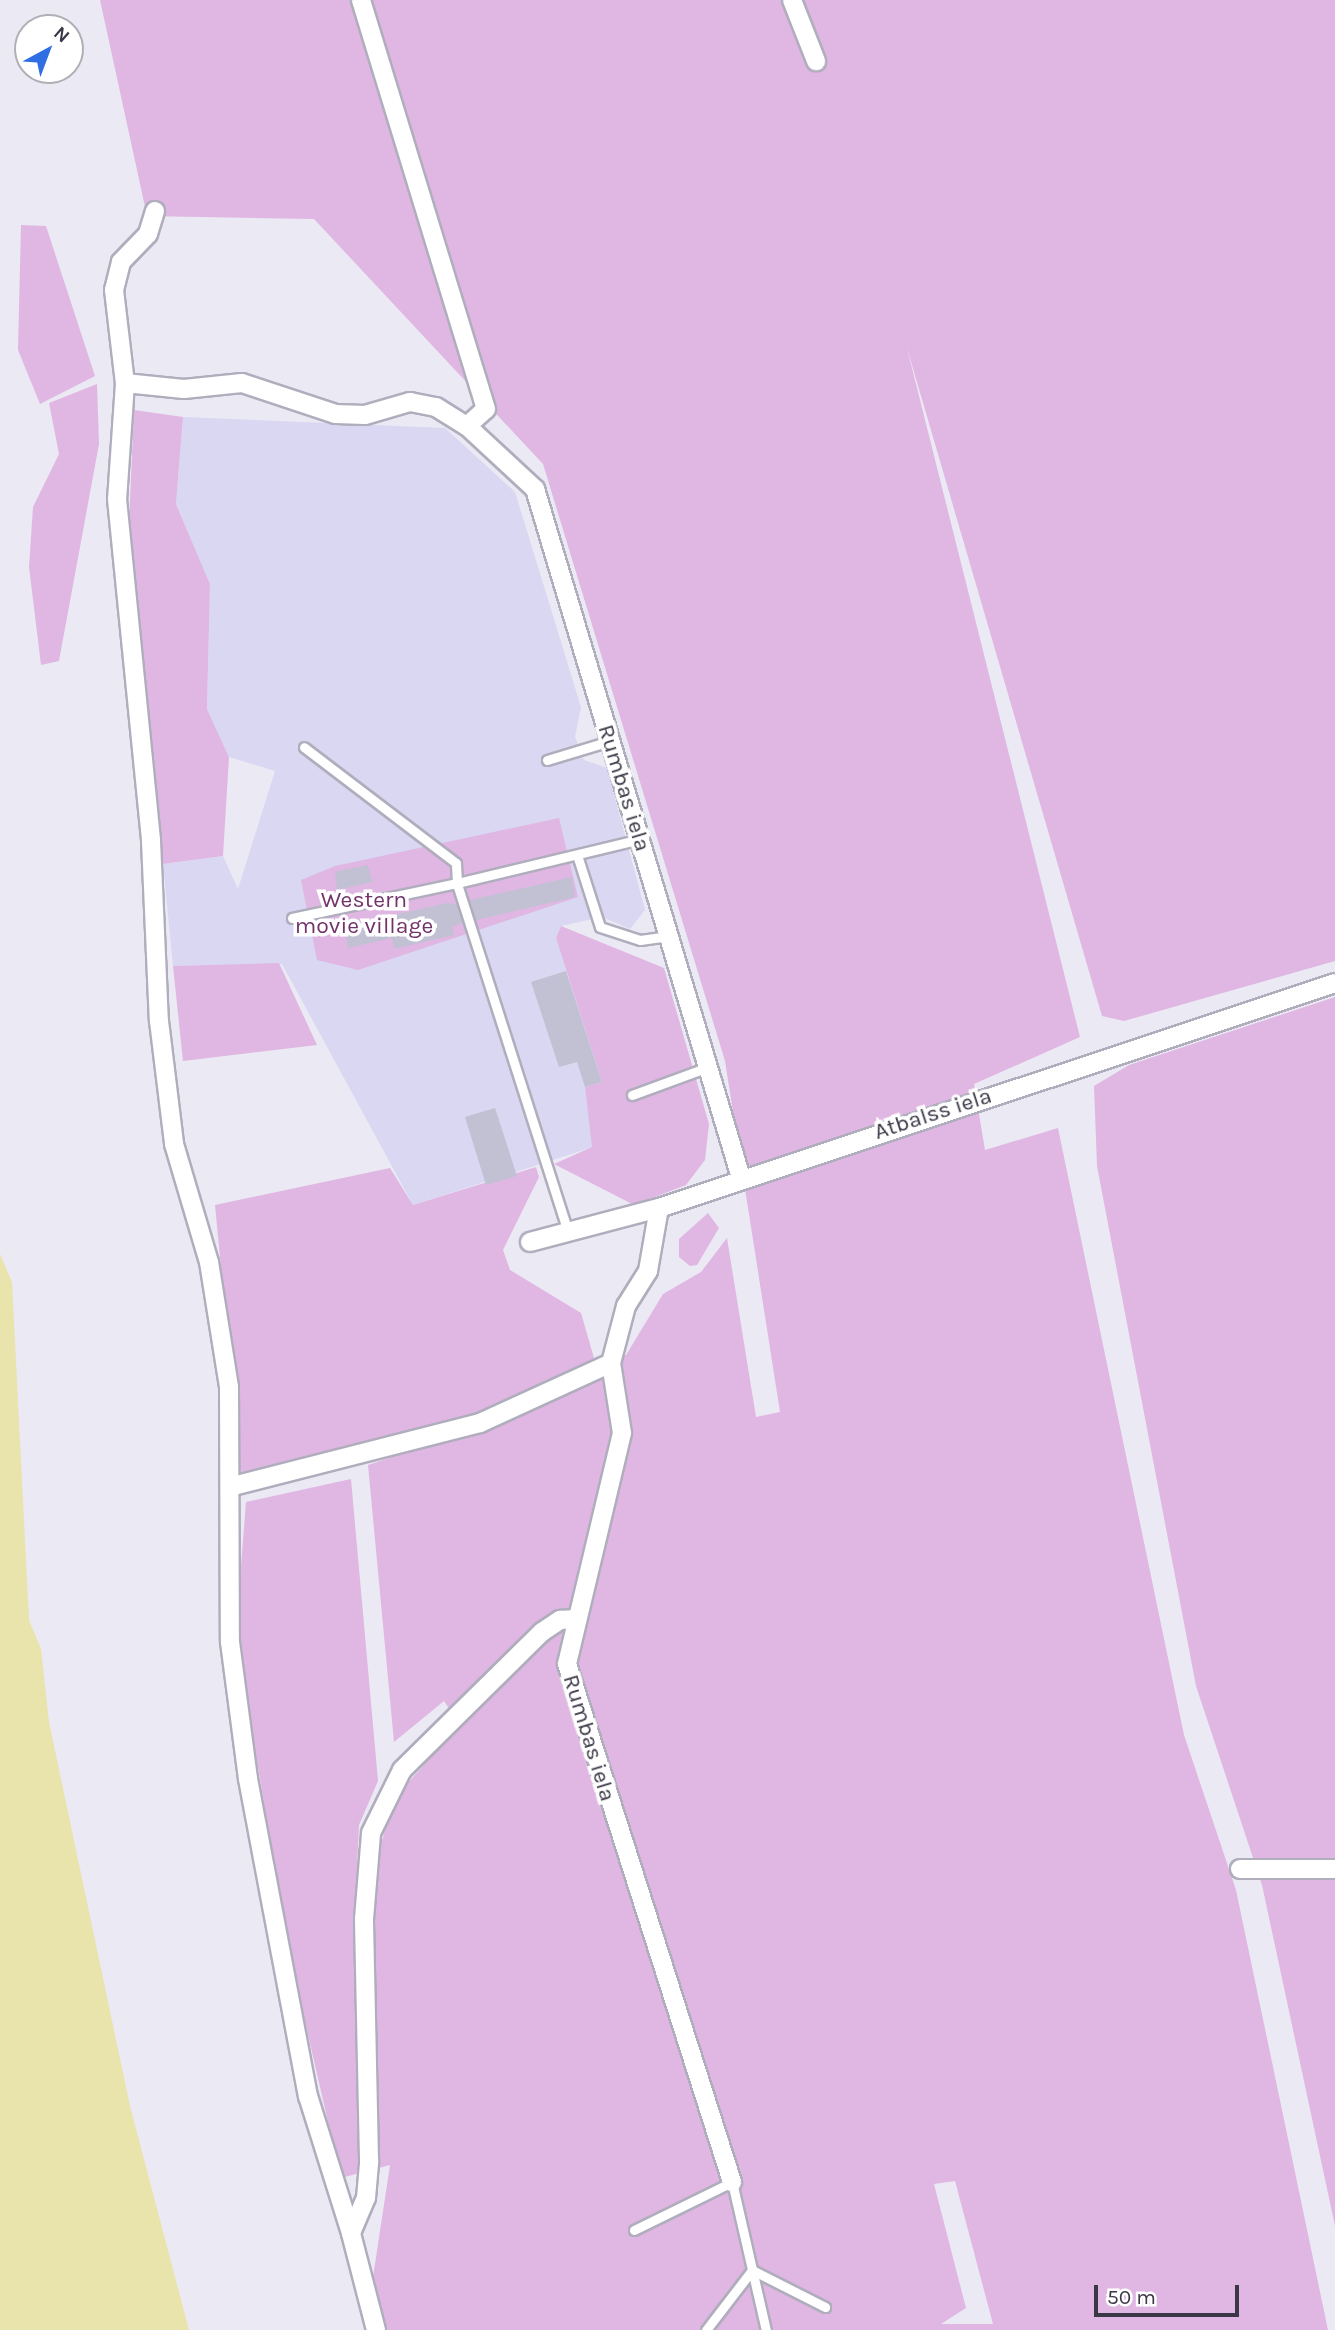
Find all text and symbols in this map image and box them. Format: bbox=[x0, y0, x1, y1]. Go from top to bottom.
north arrow bbox=[14, 14, 84, 84]
text: N bbox=[49, 22, 74, 47]
street label: Rumbas iela bbox=[592, 721, 656, 855]
park label: Western movie village bbox=[295, 886, 433, 940]
street label: Atbalss iela bbox=[871, 1082, 995, 1146]
street label: Rumbas iela bbox=[557, 1671, 621, 1805]
scale bar bbox=[1097, 2270, 1242, 2314]
text: 50 m bbox=[1107, 2285, 1156, 2309]

